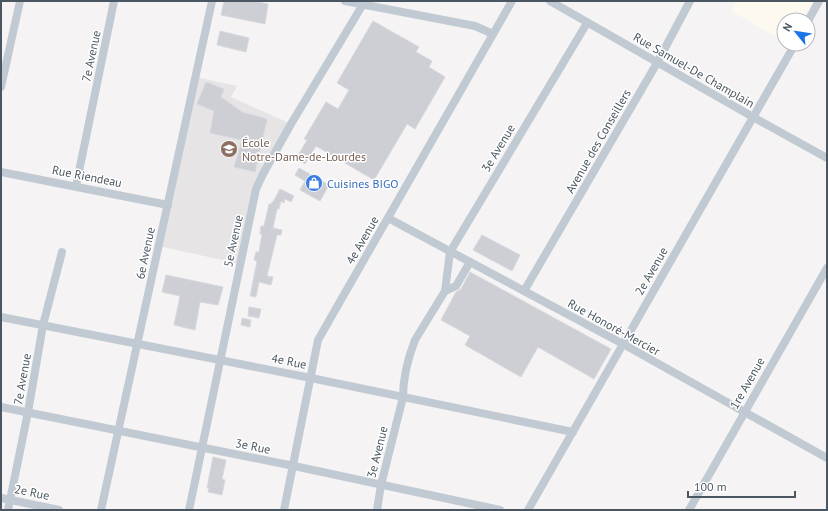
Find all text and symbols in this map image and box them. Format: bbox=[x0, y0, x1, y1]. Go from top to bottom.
north arrow bbox=[776, 12, 816, 52]
text: N bbox=[779, 20, 795, 34]
street label: 7e Avenue bbox=[78, 29, 104, 83]
street label: Rue Samuel-De Champlain bbox=[631, 29, 757, 111]
street label: Avenue des Conseillers bbox=[562, 86, 634, 196]
street label: 3e Avenue bbox=[478, 121, 518, 175]
place label: École Notre-Dame-de-Lourdes bbox=[242, 135, 366, 164]
school or university icon: École Notre-Dame-de-Lourdes bbox=[219, 139, 239, 159]
street label: Rue Riendeau bbox=[51, 162, 123, 190]
shop icon: Cuisines BIGO bbox=[304, 173, 324, 193]
place label: Cuisines BIGO bbox=[327, 176, 399, 191]
street label: 4e Avenue bbox=[342, 213, 382, 267]
street label: 5e Avenue bbox=[220, 214, 246, 268]
street label: 6e Avenue bbox=[132, 226, 158, 280]
street label: 2e Avenue bbox=[631, 244, 671, 298]
street label: Rue Honoré-Mercier bbox=[565, 295, 663, 359]
street label: 4e Rue bbox=[270, 350, 308, 372]
street label: 7e Avenue bbox=[10, 352, 34, 406]
street label: 1re Avenue bbox=[726, 355, 768, 411]
street label: 3e Avenue bbox=[363, 425, 391, 479]
street label: 3e Rue bbox=[234, 435, 272, 457]
scale bar bbox=[688, 473, 795, 499]
text: 100 m bbox=[694, 479, 727, 494]
street label: 2e Rue bbox=[13, 481, 51, 503]

